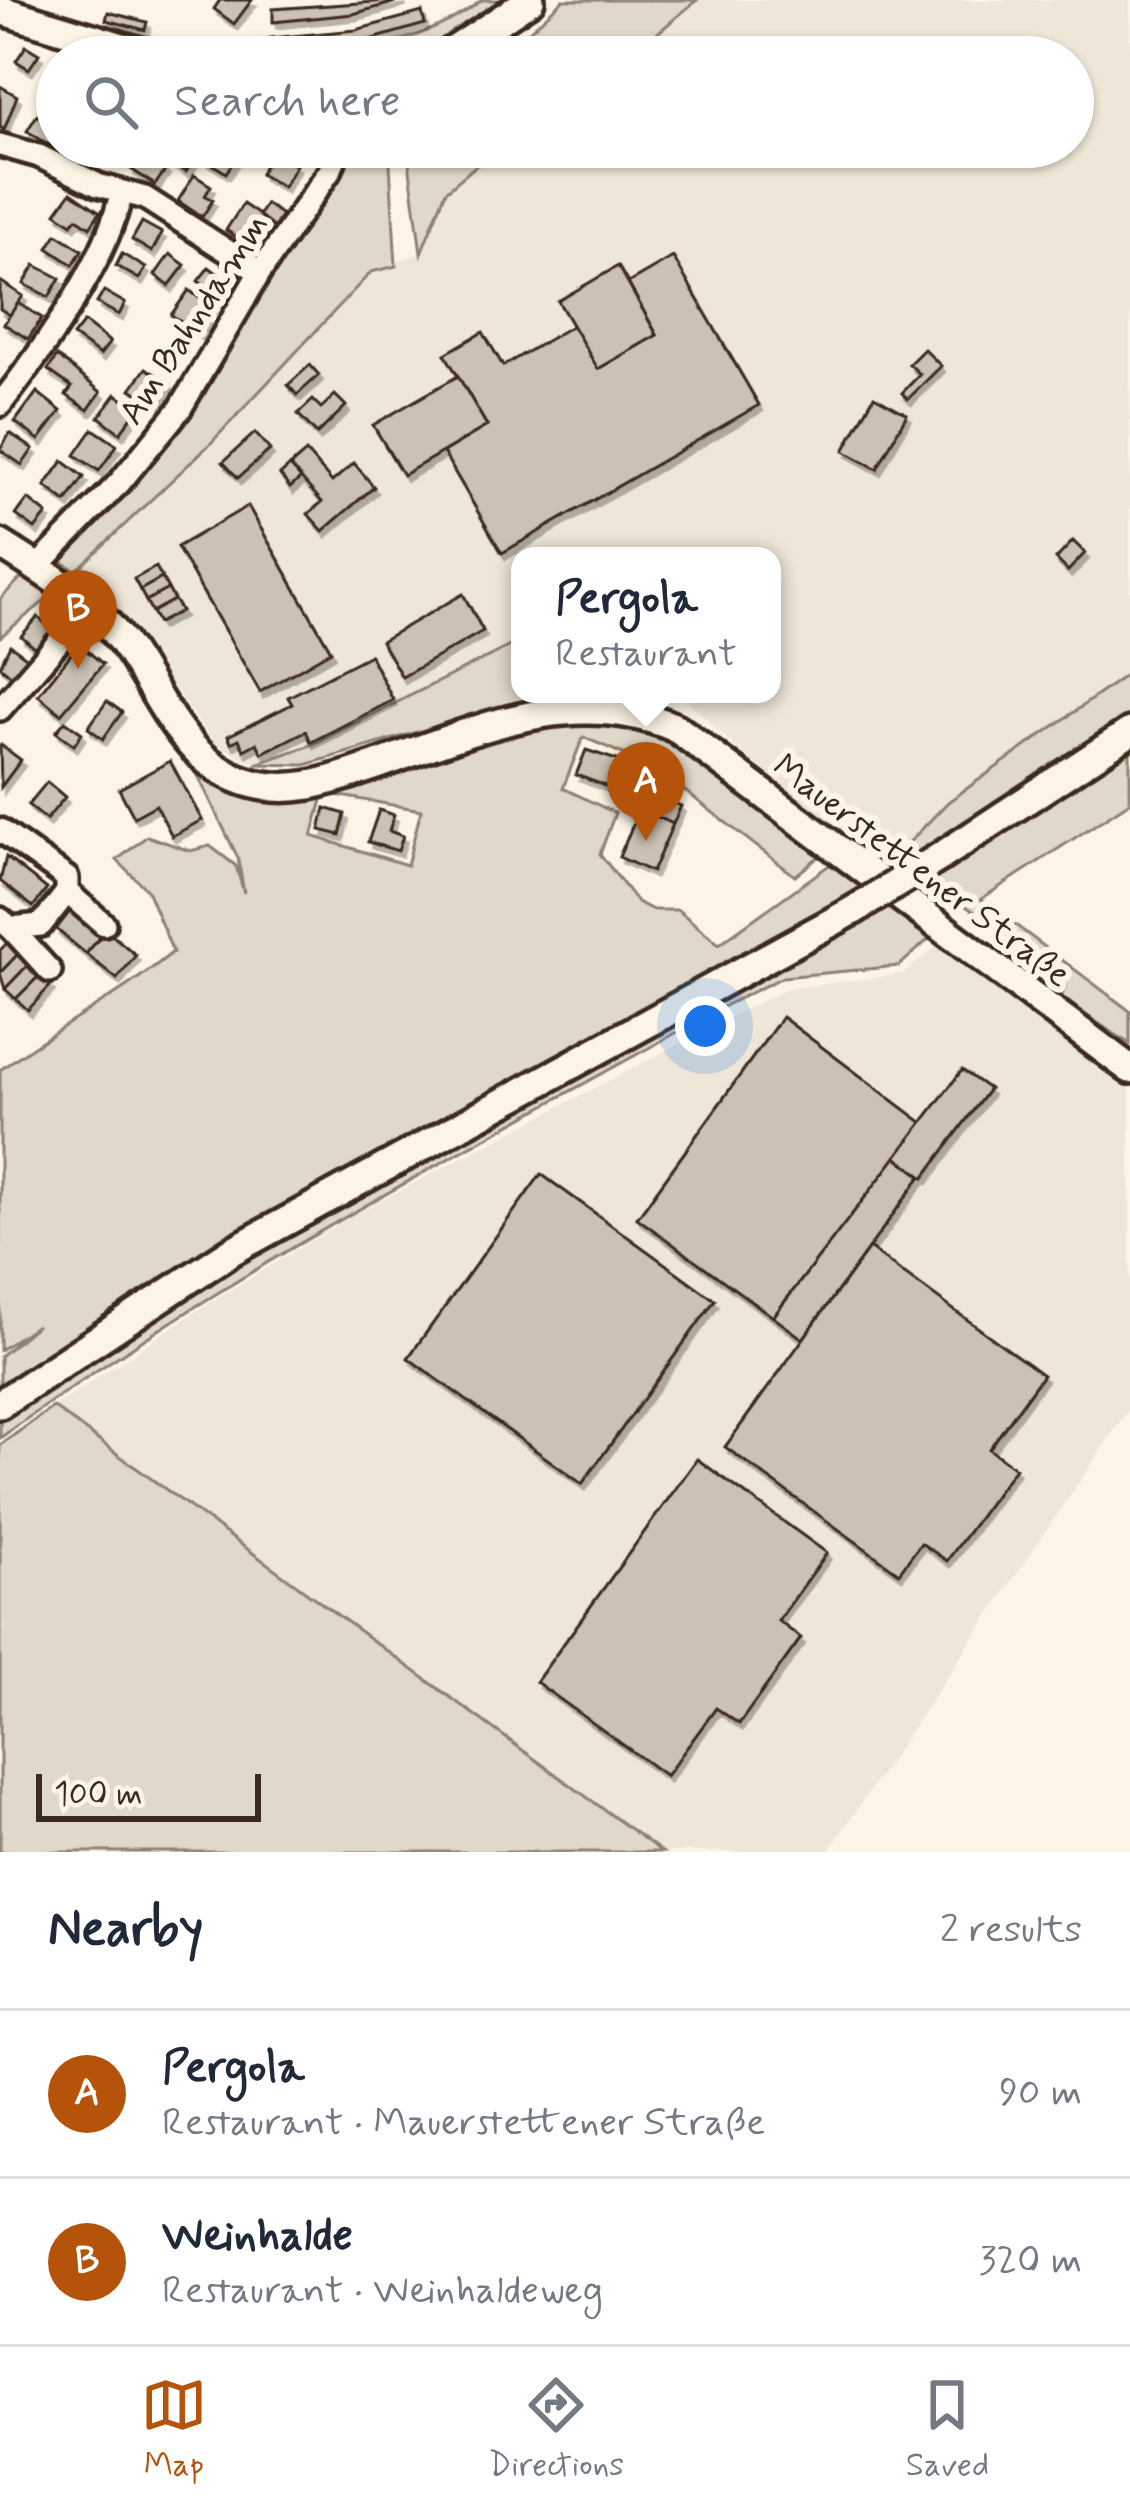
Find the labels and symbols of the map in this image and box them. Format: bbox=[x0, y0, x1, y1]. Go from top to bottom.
street label: Am Bahndamm bbox=[109, 205, 281, 435]
pin: B bbox=[39, 570, 117, 669]
pin: A bbox=[607, 742, 685, 841]
street label: Mauerstettener Straße bbox=[762, 744, 1079, 999]
your location bbox=[675, 996, 735, 1056]
scale bar bbox=[36, 1768, 261, 1821]

